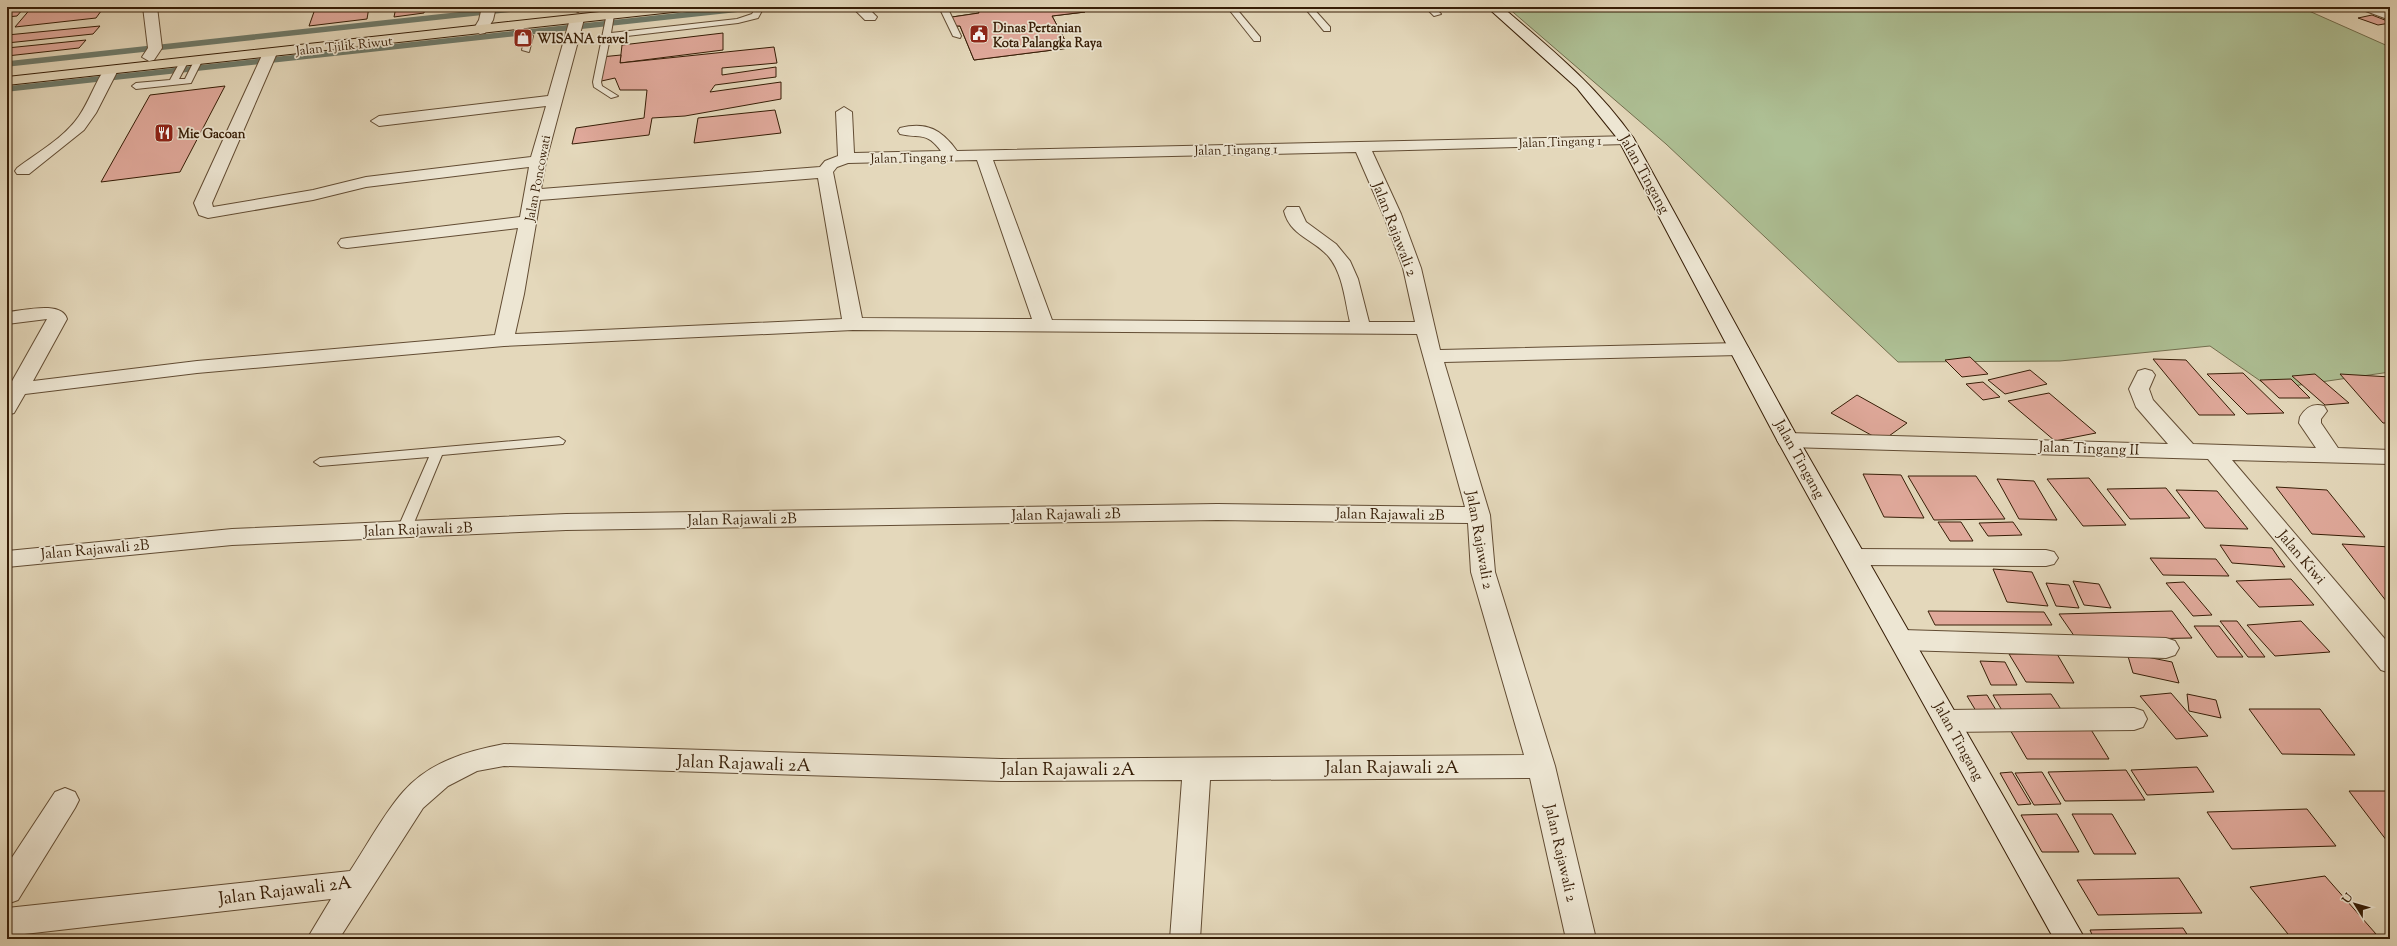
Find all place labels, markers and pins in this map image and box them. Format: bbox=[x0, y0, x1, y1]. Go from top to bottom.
place label: Dinas Pertanian Kota Palangka Raya bbox=[993, 20, 1102, 53]
public building icon: Dinas Pertanian Kota Palangka Raya bbox=[968, 23, 990, 45]
shop icon: WISANA travel bbox=[512, 27, 534, 49]
place label: WISANA travel bbox=[537, 31, 629, 49]
restaurant icon: Mie Gacoan bbox=[153, 122, 175, 144]
place label: Mie Gacoan bbox=[178, 126, 246, 144]

